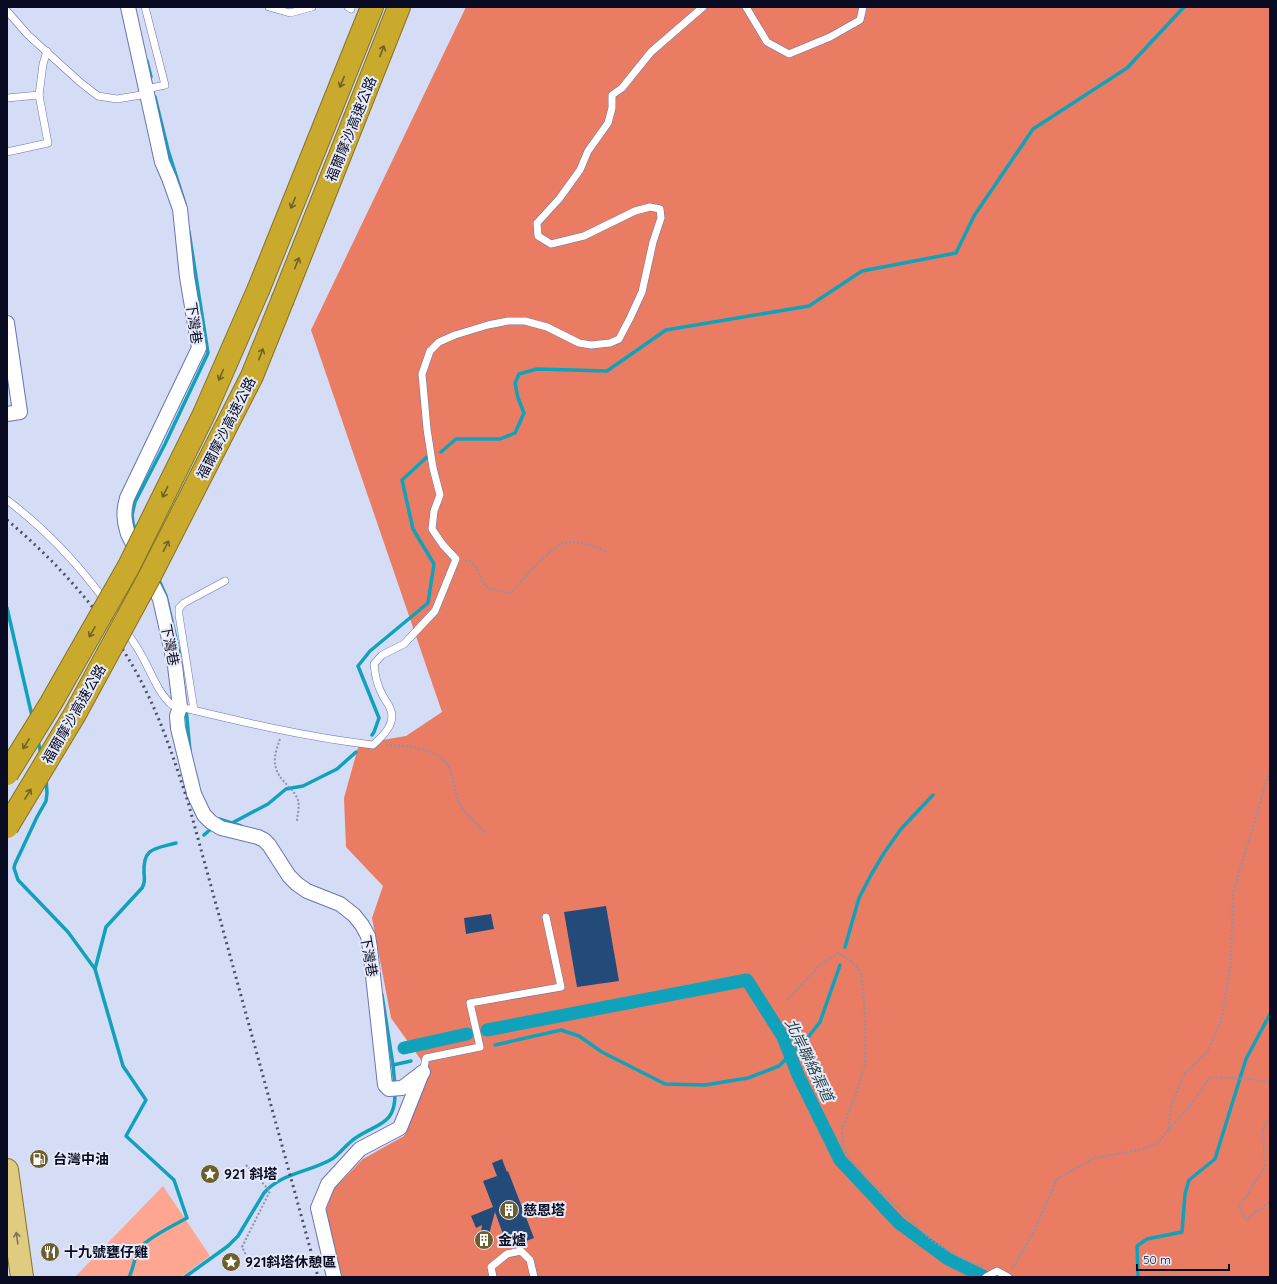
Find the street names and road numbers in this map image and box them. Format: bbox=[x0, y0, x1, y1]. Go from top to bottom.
street label: 福爾摩沙高速公路 bbox=[322, 74, 380, 184]
street label: 下灣巷 bbox=[182, 301, 206, 345]
street label: 福爾摩沙高速公路 bbox=[193, 374, 259, 482]
street label: 下灣巷 bbox=[157, 623, 183, 667]
street label: 福爾摩沙高速公路 bbox=[38, 661, 110, 767]
street label: 下灣巷 bbox=[356, 934, 382, 978]

